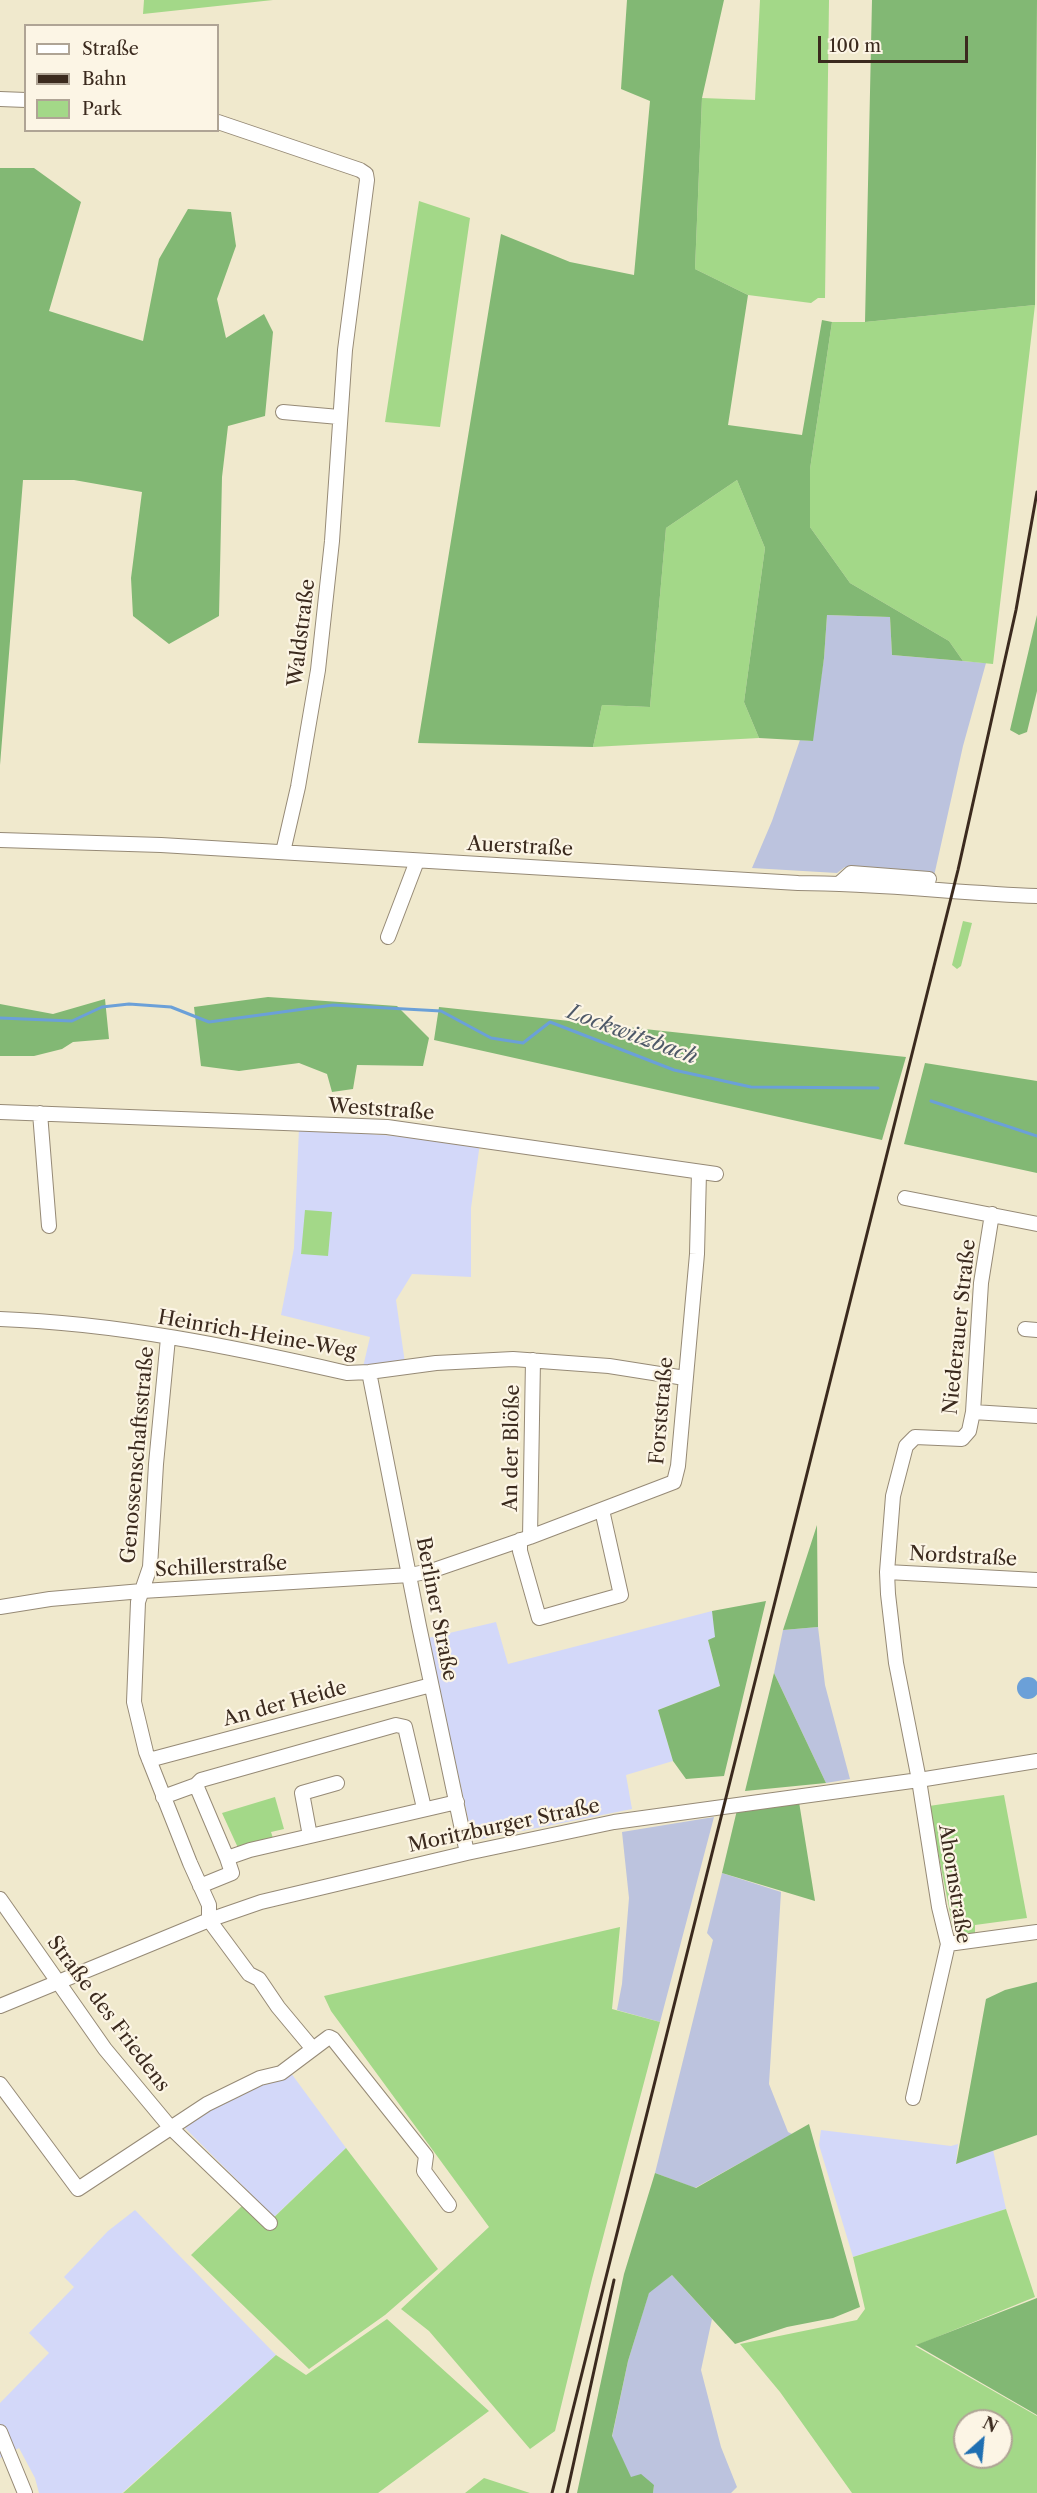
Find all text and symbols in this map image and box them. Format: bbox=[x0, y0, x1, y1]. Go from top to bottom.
legend bbox=[24, 24, 219, 132]
scale bar bbox=[821, 24, 971, 62]
text: 100 m bbox=[829, 35, 881, 57]
text: Straße bbox=[82, 38, 139, 60]
text: Bahn bbox=[82, 68, 127, 90]
text: Park bbox=[82, 98, 121, 120]
street label: Waldstraße bbox=[283, 578, 321, 688]
street label: Auerstraße bbox=[466, 832, 574, 862]
water label: Lockwitzbach bbox=[563, 1000, 701, 1070]
street label: Weststraße bbox=[327, 1094, 435, 1126]
street label: Niederauer Straße bbox=[939, 1238, 981, 1416]
street label: Heinrich-Heine-Weg bbox=[156, 1306, 358, 1364]
street label: Genossenschaftsstraße bbox=[117, 1346, 159, 1564]
street label: Forststraße bbox=[645, 1356, 679, 1466]
street label: An der Blöße bbox=[499, 1384, 525, 1512]
street label: Berliner Straße bbox=[410, 1535, 462, 1683]
street label: Nordstraße bbox=[908, 1542, 1018, 1572]
street label: Schillerstraße bbox=[154, 1552, 288, 1582]
street label: An der Heide bbox=[220, 1676, 350, 1732]
street label: Moritzburger Straße bbox=[406, 1794, 602, 1858]
street label: Ahornstraße bbox=[933, 1823, 975, 1945]
street label: Straße des Friedens bbox=[42, 1931, 174, 2097]
north arrow bbox=[953, 2409, 1013, 2469]
text: N bbox=[980, 2413, 1001, 2437]

